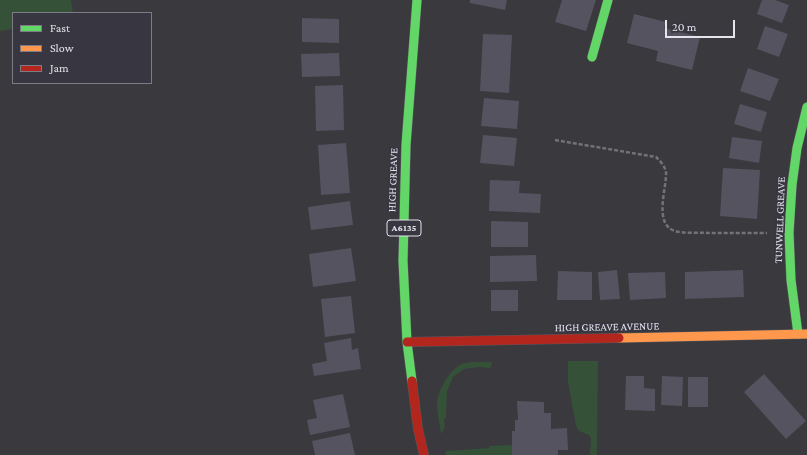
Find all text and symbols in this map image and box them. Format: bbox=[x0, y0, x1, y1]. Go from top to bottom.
legend bbox=[12, 12, 152, 84]
scale bar bbox=[667, 12, 737, 38]
text: 20 m bbox=[672, 20, 696, 34]
text: Fast bbox=[50, 21, 70, 35]
text: Slow bbox=[50, 41, 74, 55]
text: Jam bbox=[50, 61, 69, 75]
street label: HIGH GREAVE bbox=[385, 148, 401, 212]
street label: TUNWELL GREAVE bbox=[772, 176, 788, 264]
road number: A6135 bbox=[387, 220, 421, 236]
street label: HIGH GREAVE AVENUE bbox=[554, 319, 660, 335]

